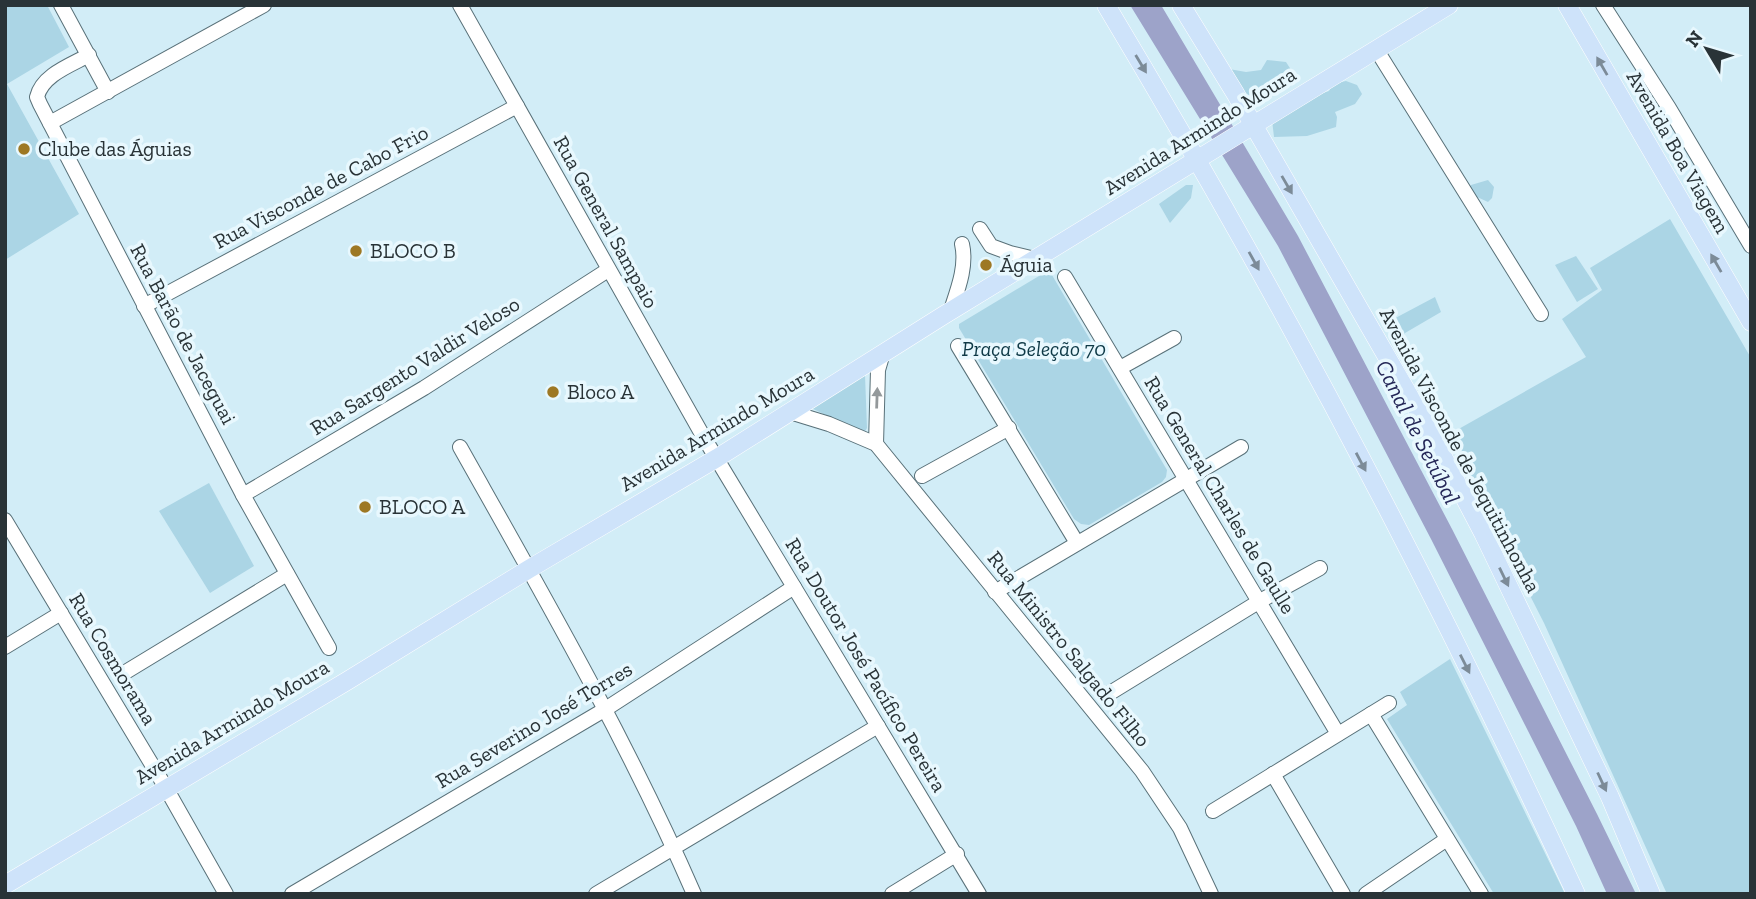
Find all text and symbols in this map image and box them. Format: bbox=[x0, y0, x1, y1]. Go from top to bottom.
north arrow bbox=[1672, 14, 1742, 84]
text: N bbox=[1680, 26, 1708, 52]
one-way arrow bbox=[1135, 54, 1147, 73]
one-way arrow bbox=[1596, 57, 1608, 76]
street label: Avenida Armindo Moura bbox=[1099, 61, 1300, 200]
street label: Avenida Boa Viagem bbox=[1622, 66, 1735, 237]
street label: Rua Visconde de Cabo Frio bbox=[209, 119, 432, 254]
street label: Rua General Sampaio bbox=[549, 131, 664, 312]
place label: Clube das Águias bbox=[38, 136, 192, 161]
marker: Clube das Águias bbox=[16, 141, 32, 157]
one-way arrow bbox=[1281, 175, 1293, 195]
place label: BLOCO B bbox=[370, 238, 456, 263]
street label: Rua Barão de Jaceguai bbox=[125, 239, 242, 428]
marker: BLOCO B bbox=[348, 243, 364, 259]
one-way arrow bbox=[1248, 251, 1260, 271]
place label: Águia bbox=[1000, 252, 1053, 277]
one-way arrow bbox=[1710, 254, 1723, 273]
marker: Águia bbox=[978, 257, 994, 273]
street label: Rua Sargento Valdir Veloso bbox=[305, 291, 524, 440]
street label: Avenida Visconde de Jequitinhonha bbox=[1374, 303, 1546, 597]
park label: Praça Seleção 70 bbox=[962, 336, 1106, 361]
water label: Canal de Setúbal bbox=[1370, 355, 1466, 509]
street label: Avenida Armindo Moura bbox=[615, 361, 818, 496]
street label: Rua General Charles de Gaulle bbox=[1140, 372, 1301, 618]
place label: Bloco A bbox=[567, 379, 635, 404]
marker: Bloco A bbox=[545, 384, 561, 400]
one-way arrow bbox=[872, 387, 883, 409]
one-way arrow bbox=[1355, 452, 1367, 472]
place label: BLOCO A bbox=[379, 494, 465, 519]
marker: BLOCO A bbox=[357, 499, 373, 515]
street label: Rua Doutor José Pacífico Pereira bbox=[781, 533, 952, 796]
street label: Rua Ministro Salgado Filho bbox=[983, 546, 1156, 752]
one-way arrow bbox=[1499, 567, 1510, 587]
street label: Rua Cosmorama bbox=[64, 588, 163, 729]
street label: Avenida Armindo Moura bbox=[130, 654, 333, 789]
one-way arrow bbox=[1459, 654, 1470, 674]
street label: Rua Severino José Torres bbox=[431, 656, 637, 793]
one-way arrow bbox=[1597, 772, 1608, 792]

